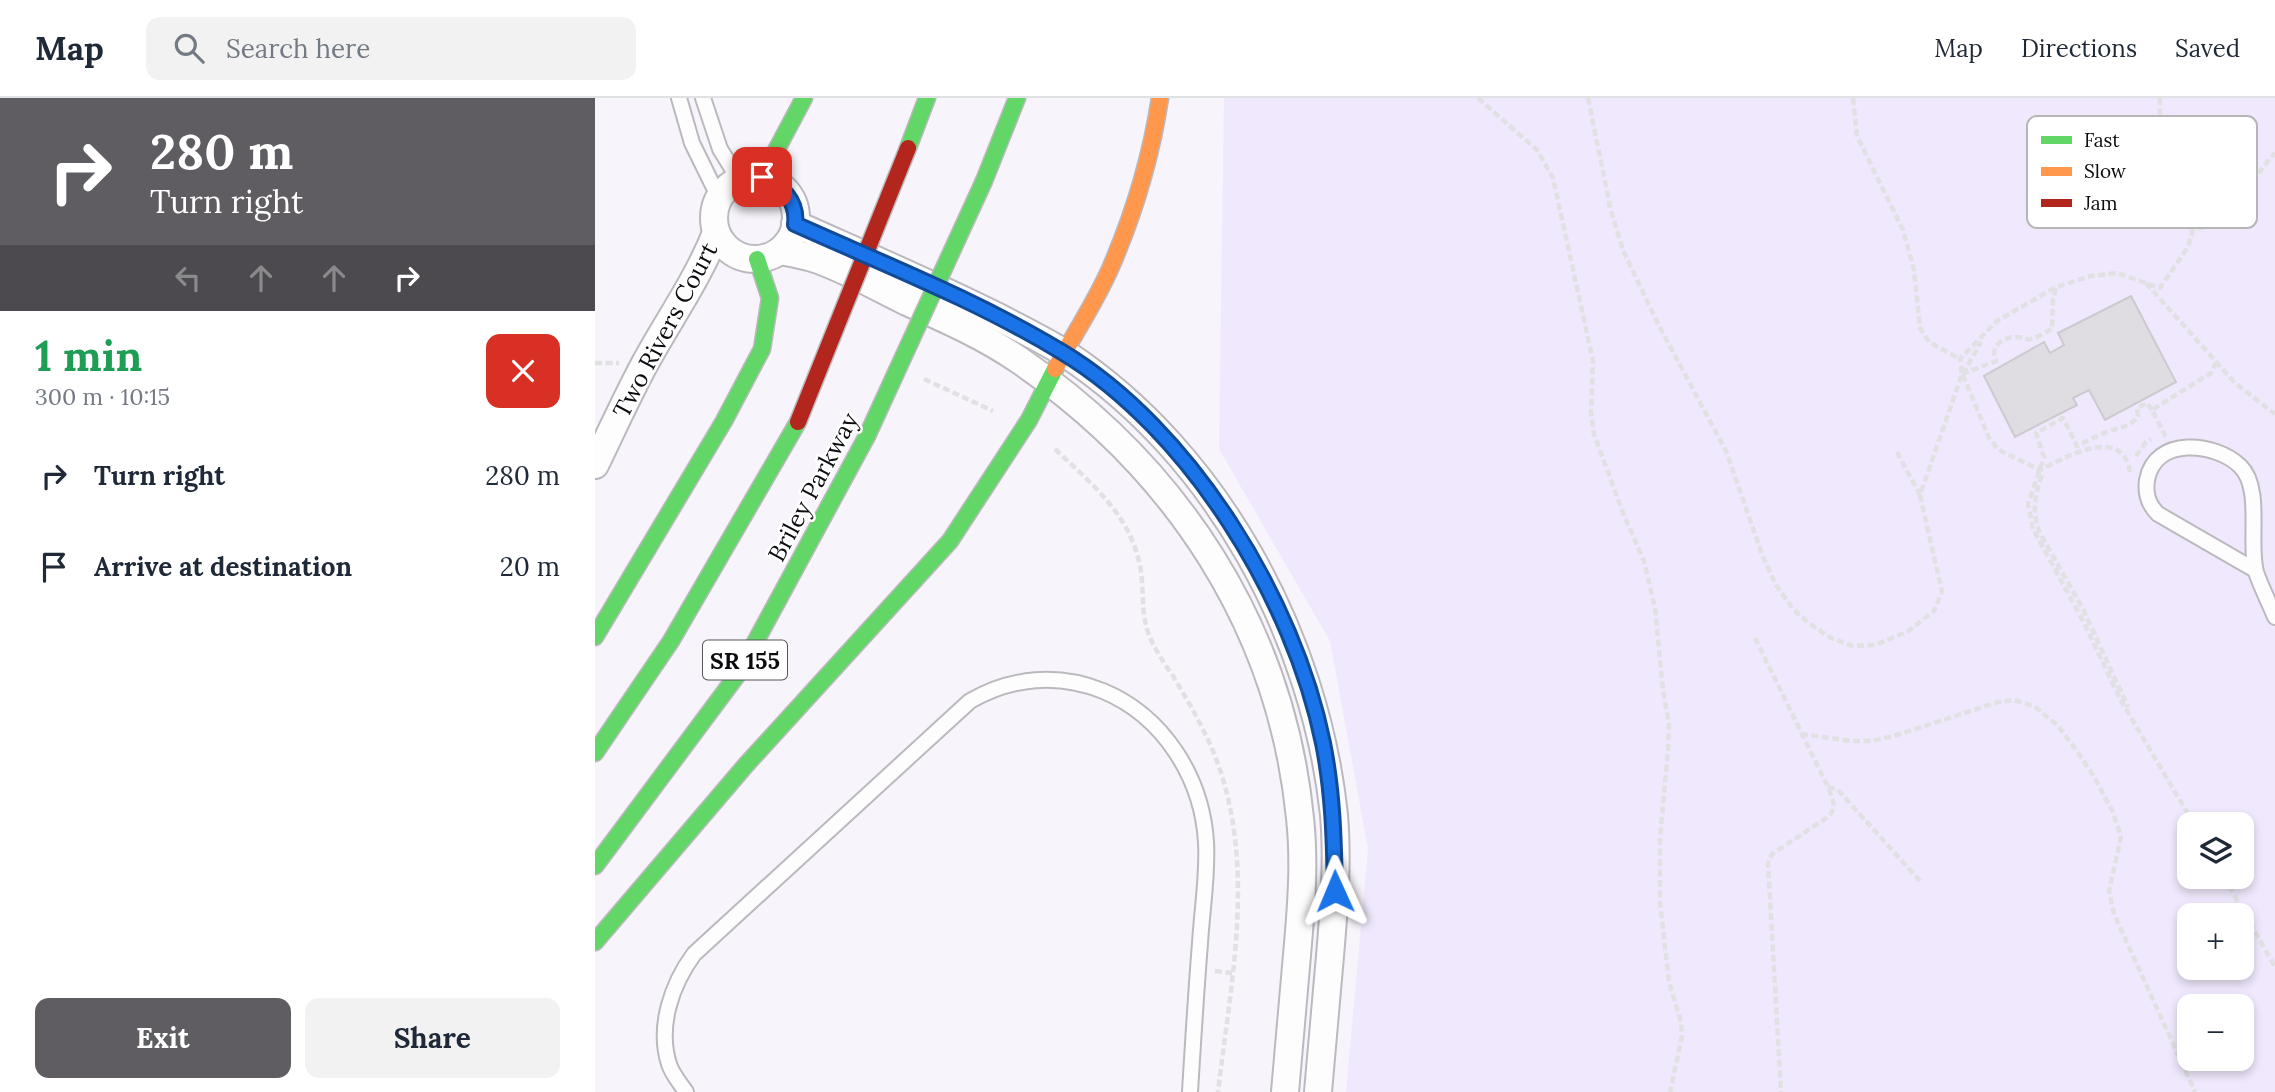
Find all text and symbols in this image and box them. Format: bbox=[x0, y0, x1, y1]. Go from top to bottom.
search box bbox=[146, 17, 636, 80]
text: Map bbox=[35, 27, 104, 69]
icon: search bbox=[170, 29, 208, 67]
text: Search here bbox=[226, 32, 370, 65]
text: Map bbox=[1934, 33, 1983, 64]
text: Directions bbox=[2021, 33, 2137, 64]
text: Saved bbox=[2175, 33, 2240, 64]
legend bbox=[2027, 116, 2257, 228]
text: 280 m bbox=[150, 120, 293, 182]
icon: right bbox=[35, 126, 126, 217]
text: Fast bbox=[2084, 128, 2120, 152]
pin bbox=[732, 147, 792, 207]
icon: arrive bbox=[743, 158, 781, 196]
text: Slow bbox=[2084, 159, 2127, 183]
text: Turn right bbox=[150, 181, 303, 222]
text: Jam bbox=[2083, 191, 2118, 215]
street label: Two Rivers Court bbox=[606, 236, 725, 423]
icon: left bbox=[169, 259, 207, 297]
icon: ahead bbox=[242, 259, 280, 297]
icon: ahead bbox=[315, 259, 353, 297]
icon: right bbox=[388, 259, 426, 297]
text: 1 min bbox=[35, 329, 142, 383]
button: close bbox=[486, 334, 560, 408]
text: 300 m · 10:15 bbox=[35, 382, 170, 411]
street label: Briley Parkway bbox=[761, 407, 865, 567]
icon: right bbox=[35, 457, 73, 495]
text: Turn right bbox=[94, 459, 225, 492]
text: 280 m bbox=[485, 459, 560, 492]
icon: arrive bbox=[35, 548, 73, 586]
text: Arrive at destination bbox=[94, 550, 352, 583]
text: 20 m bbox=[500, 550, 560, 583]
road number: SR 155 bbox=[703, 640, 787, 680]
map controls bbox=[2177, 812, 2254, 1071]
button: layers bbox=[2177, 812, 2254, 889]
position arrow bbox=[1298, 854, 1372, 928]
button: + bbox=[2177, 903, 2254, 980]
button: − bbox=[2177, 994, 2254, 1071]
button: Exit bbox=[35, 998, 291, 1078]
button: Share bbox=[305, 998, 560, 1078]

